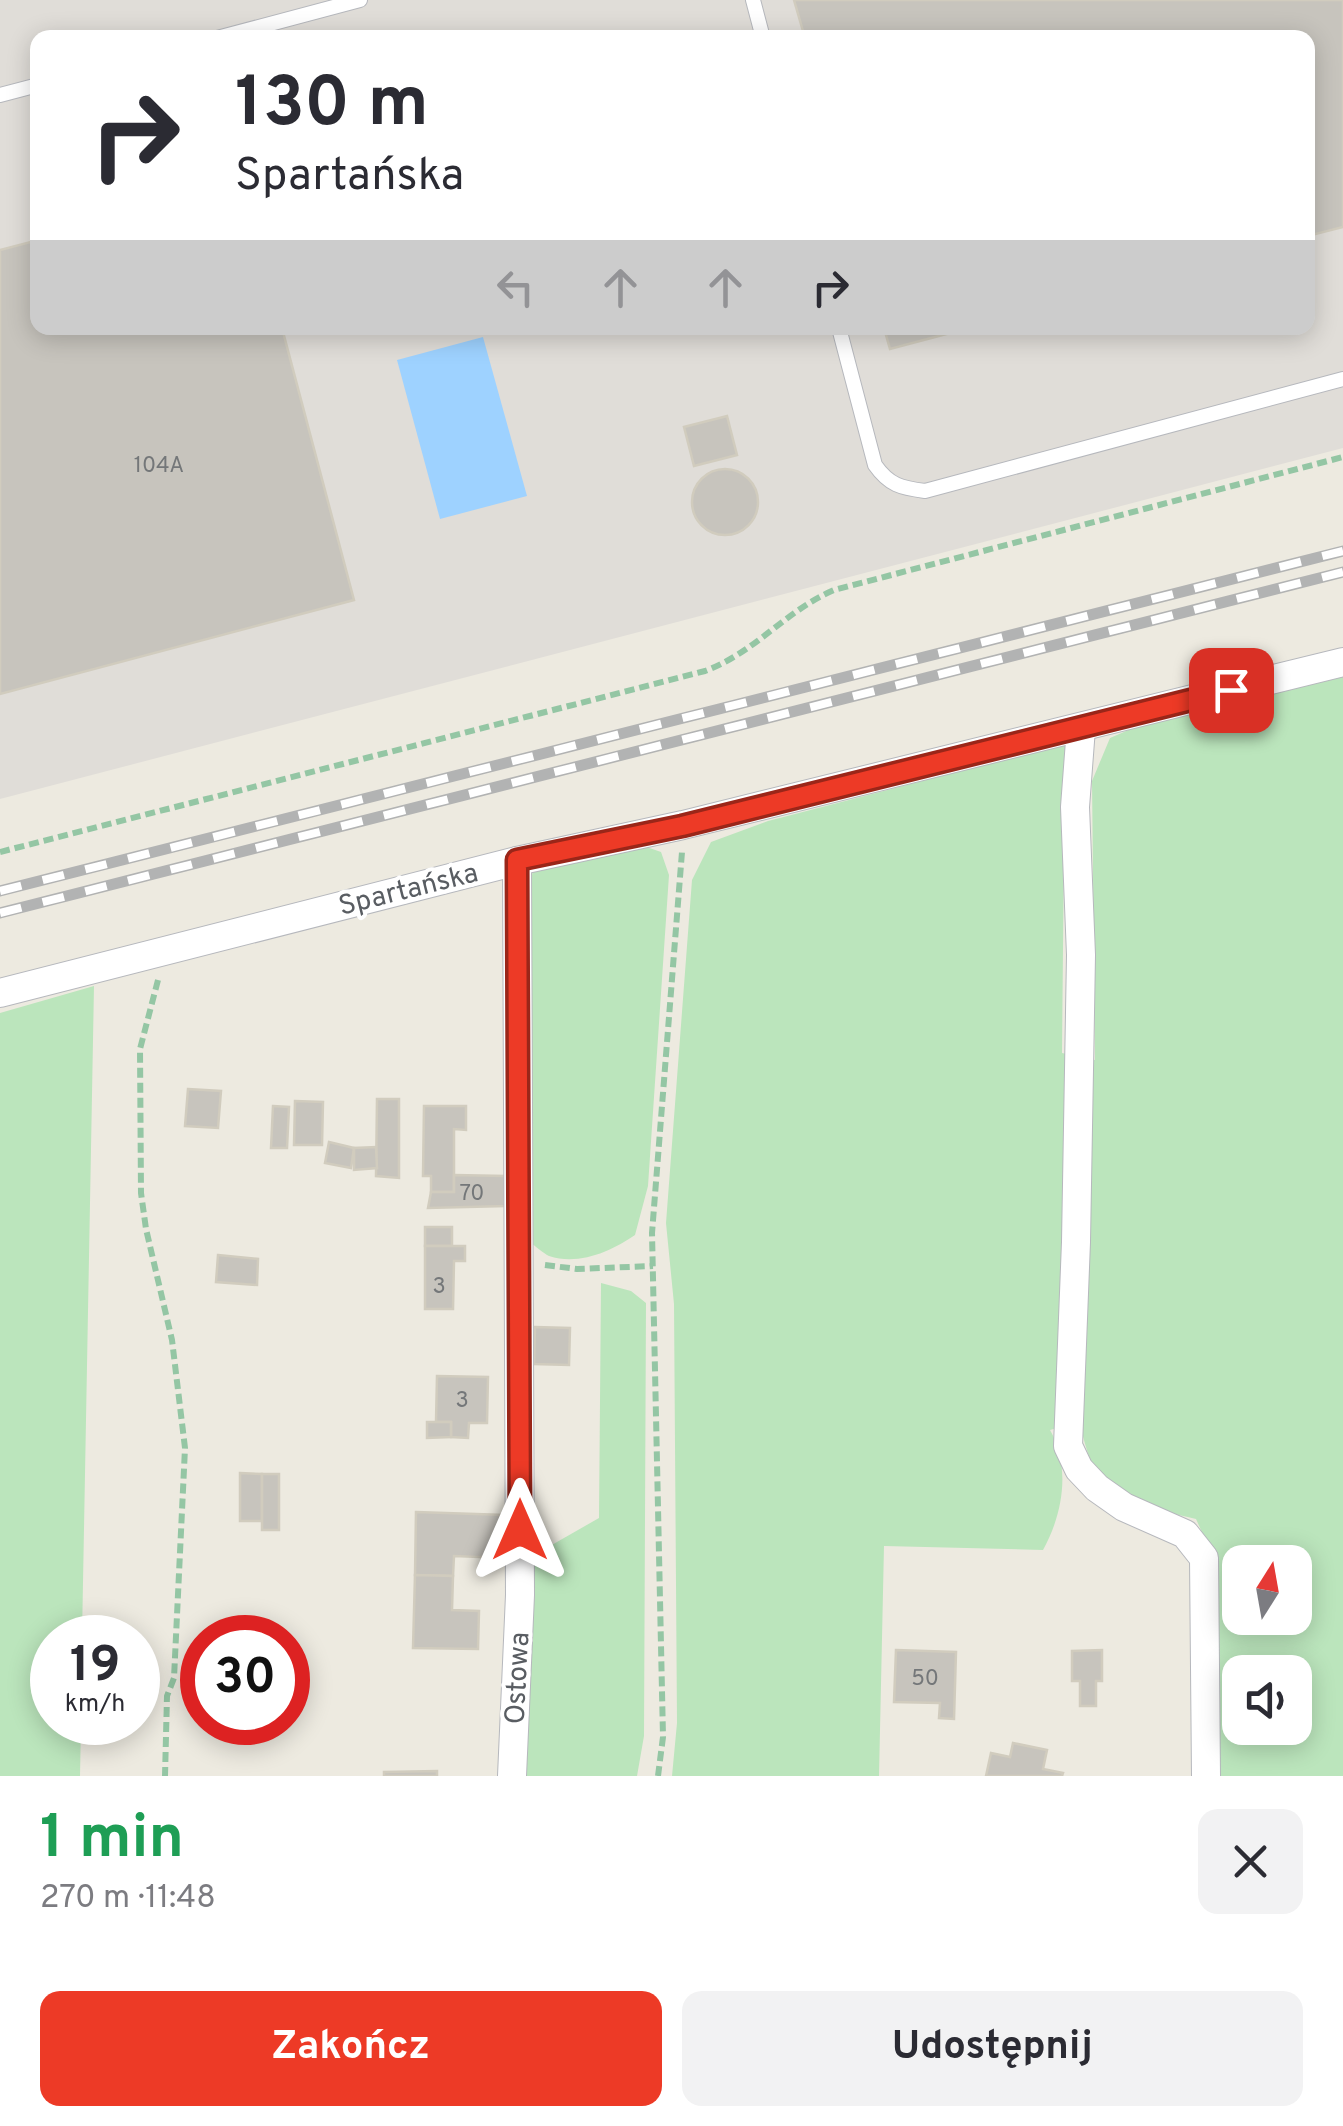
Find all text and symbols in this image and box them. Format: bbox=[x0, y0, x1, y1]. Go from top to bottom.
text: 130 m bbox=[235, 62, 429, 151]
icon: right bbox=[70, 70, 200, 200]
text: Spartańska bbox=[235, 149, 464, 206]
icon: left bbox=[488, 260, 543, 315]
icon: ahead bbox=[593, 260, 648, 315]
icon: ahead bbox=[698, 260, 753, 315]
icon: right bbox=[803, 260, 858, 315]
house number: 104A bbox=[134, 453, 184, 480]
pin bbox=[1189, 648, 1274, 733]
icon: arrive bbox=[1204, 663, 1259, 718]
street label: Spartańska bbox=[335, 856, 482, 926]
house number: 70 bbox=[460, 1181, 484, 1208]
house number: 3 bbox=[432, 1274, 446, 1301]
house number: 3 bbox=[455, 1388, 469, 1415]
position arrow bbox=[468, 1478, 572, 1582]
north arrow bbox=[1222, 1545, 1312, 1635]
map controls bbox=[1222, 1545, 1312, 1745]
speed limit sign: 30 bbox=[180, 1615, 310, 1745]
street label: Ostowa bbox=[499, 1631, 539, 1725]
text: 19 bbox=[70, 1636, 120, 1699]
button: sound bbox=[1222, 1655, 1312, 1745]
house number: 50 bbox=[911, 1666, 939, 1693]
text: km/h bbox=[65, 1689, 125, 1721]
text: 1 min bbox=[40, 1803, 184, 1879]
button: close bbox=[1198, 1809, 1303, 1914]
text: 270 m · 11:48 bbox=[40, 1879, 216, 1919]
button: Zakończ bbox=[40, 1991, 662, 2106]
button: Udostępnij bbox=[682, 1991, 1303, 2106]

